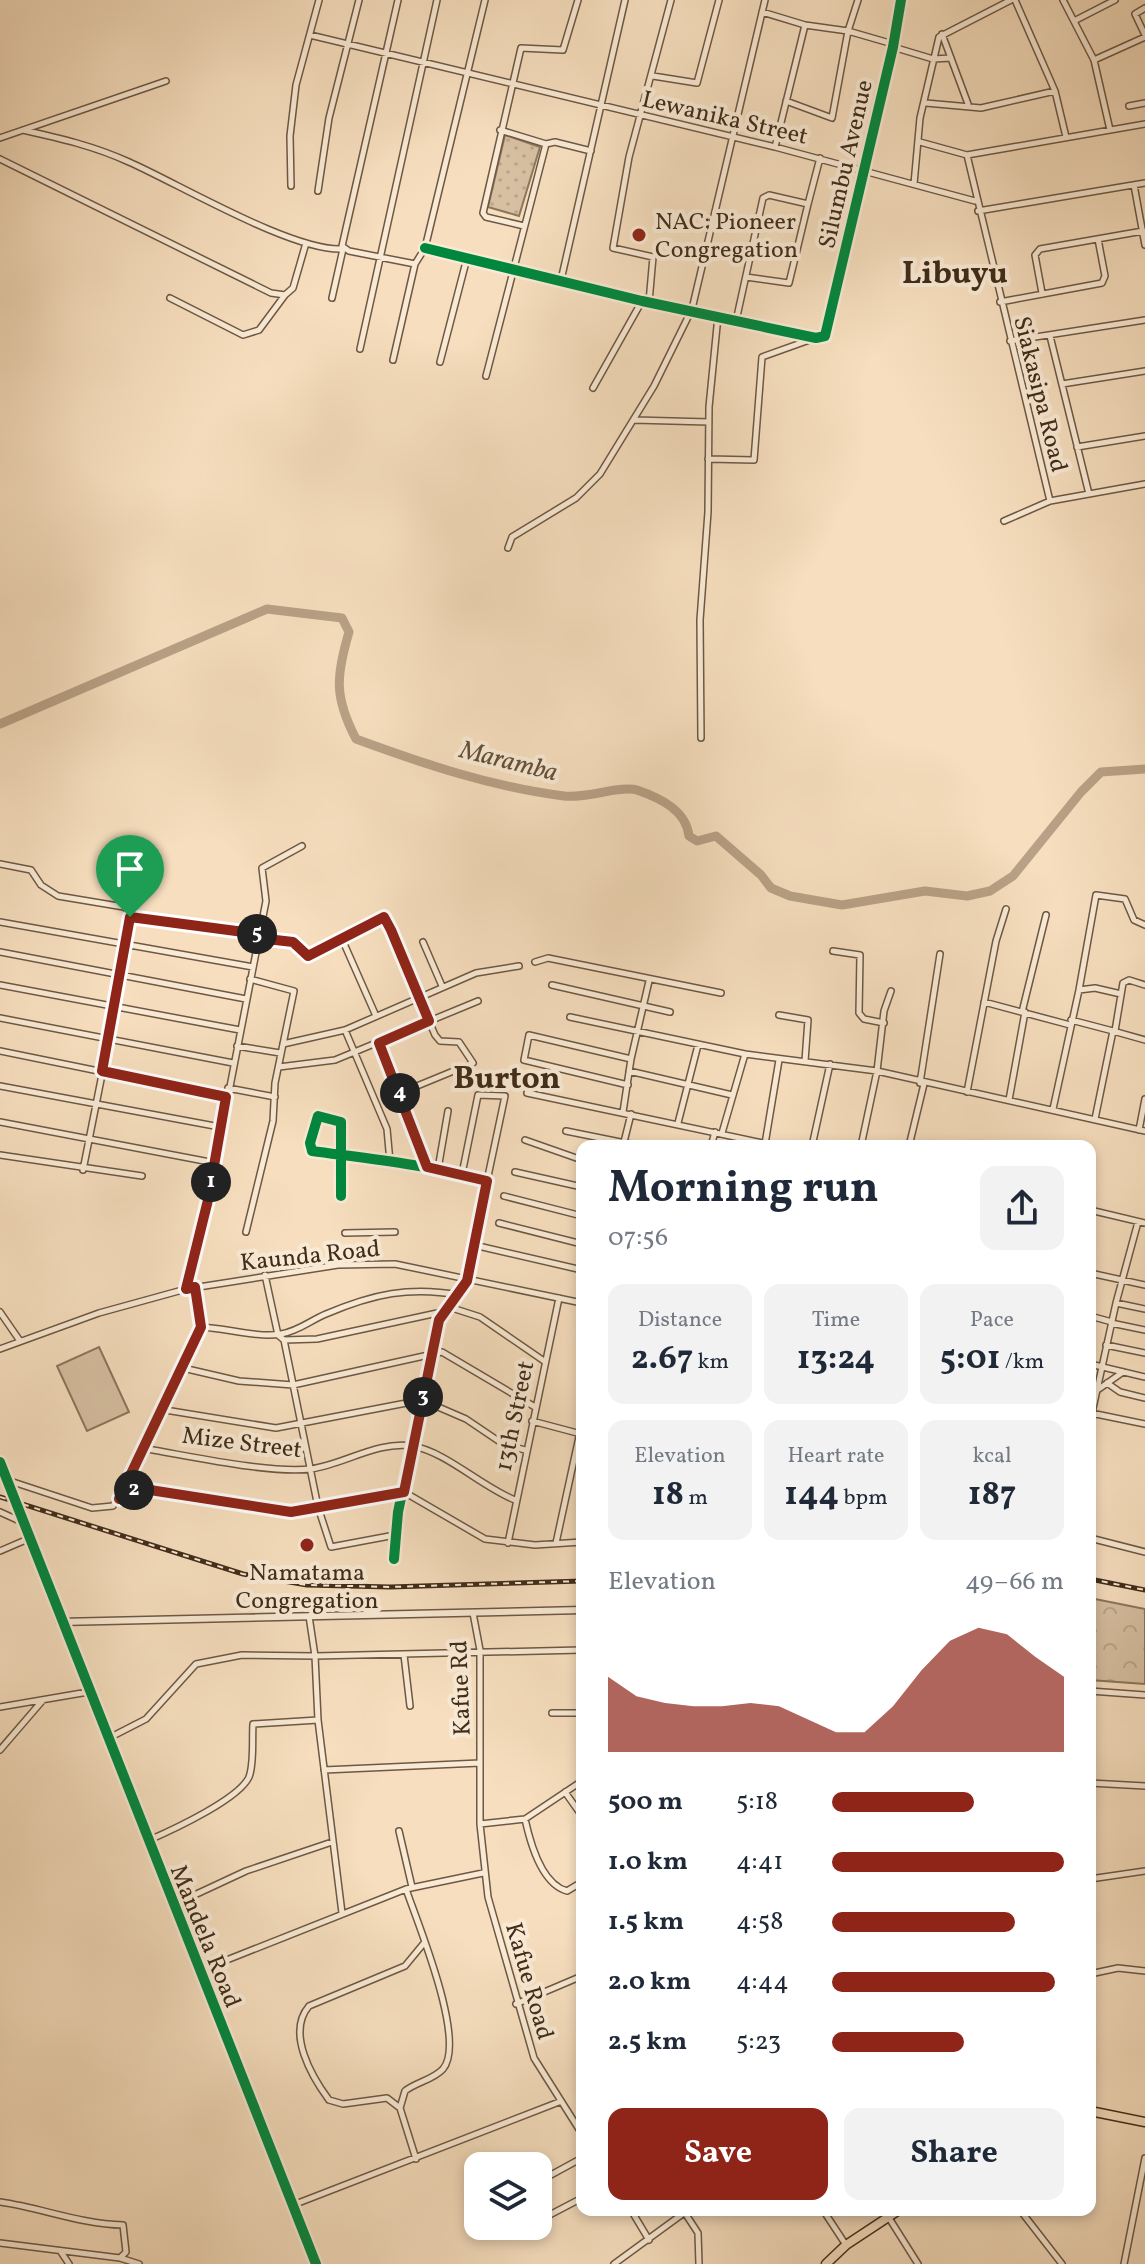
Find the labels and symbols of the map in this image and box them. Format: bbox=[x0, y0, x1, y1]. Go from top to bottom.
street label: Silumbu Avenue bbox=[811, 77, 883, 252]
street label: Lewanika Street bbox=[638, 83, 811, 155]
place label: NAC: Pioneer Congregation bbox=[655, 206, 798, 268]
marker: NAC: Pioneer Congregation bbox=[630, 226, 648, 244]
district label: Libuyu bbox=[902, 253, 1008, 297]
street label: Siakasipa Road bbox=[1003, 313, 1075, 476]
water label: Maramba bbox=[455, 732, 561, 791]
pin bbox=[96, 835, 164, 917]
pin: 5 bbox=[237, 914, 277, 954]
district label: Burton bbox=[453, 1058, 561, 1102]
pin: 4 bbox=[380, 1073, 420, 1113]
pin: 1 bbox=[191, 1162, 231, 1202]
street label: Kaunda Road bbox=[239, 1233, 382, 1281]
street label: 13th Street bbox=[488, 1358, 544, 1475]
pin: 3 bbox=[403, 1377, 443, 1417]
street label: Mize Street bbox=[180, 1420, 304, 1468]
pin: 2 bbox=[114, 1470, 154, 1510]
marker: Namatama Congregation bbox=[298, 1536, 316, 1554]
place label: Namatama Congregation bbox=[235, 1557, 379, 1619]
street label: Kafue Rd bbox=[443, 1640, 481, 1736]
street label: Mandela Road bbox=[160, 1860, 248, 2013]
street label: Kafue Road bbox=[495, 1919, 561, 2044]

